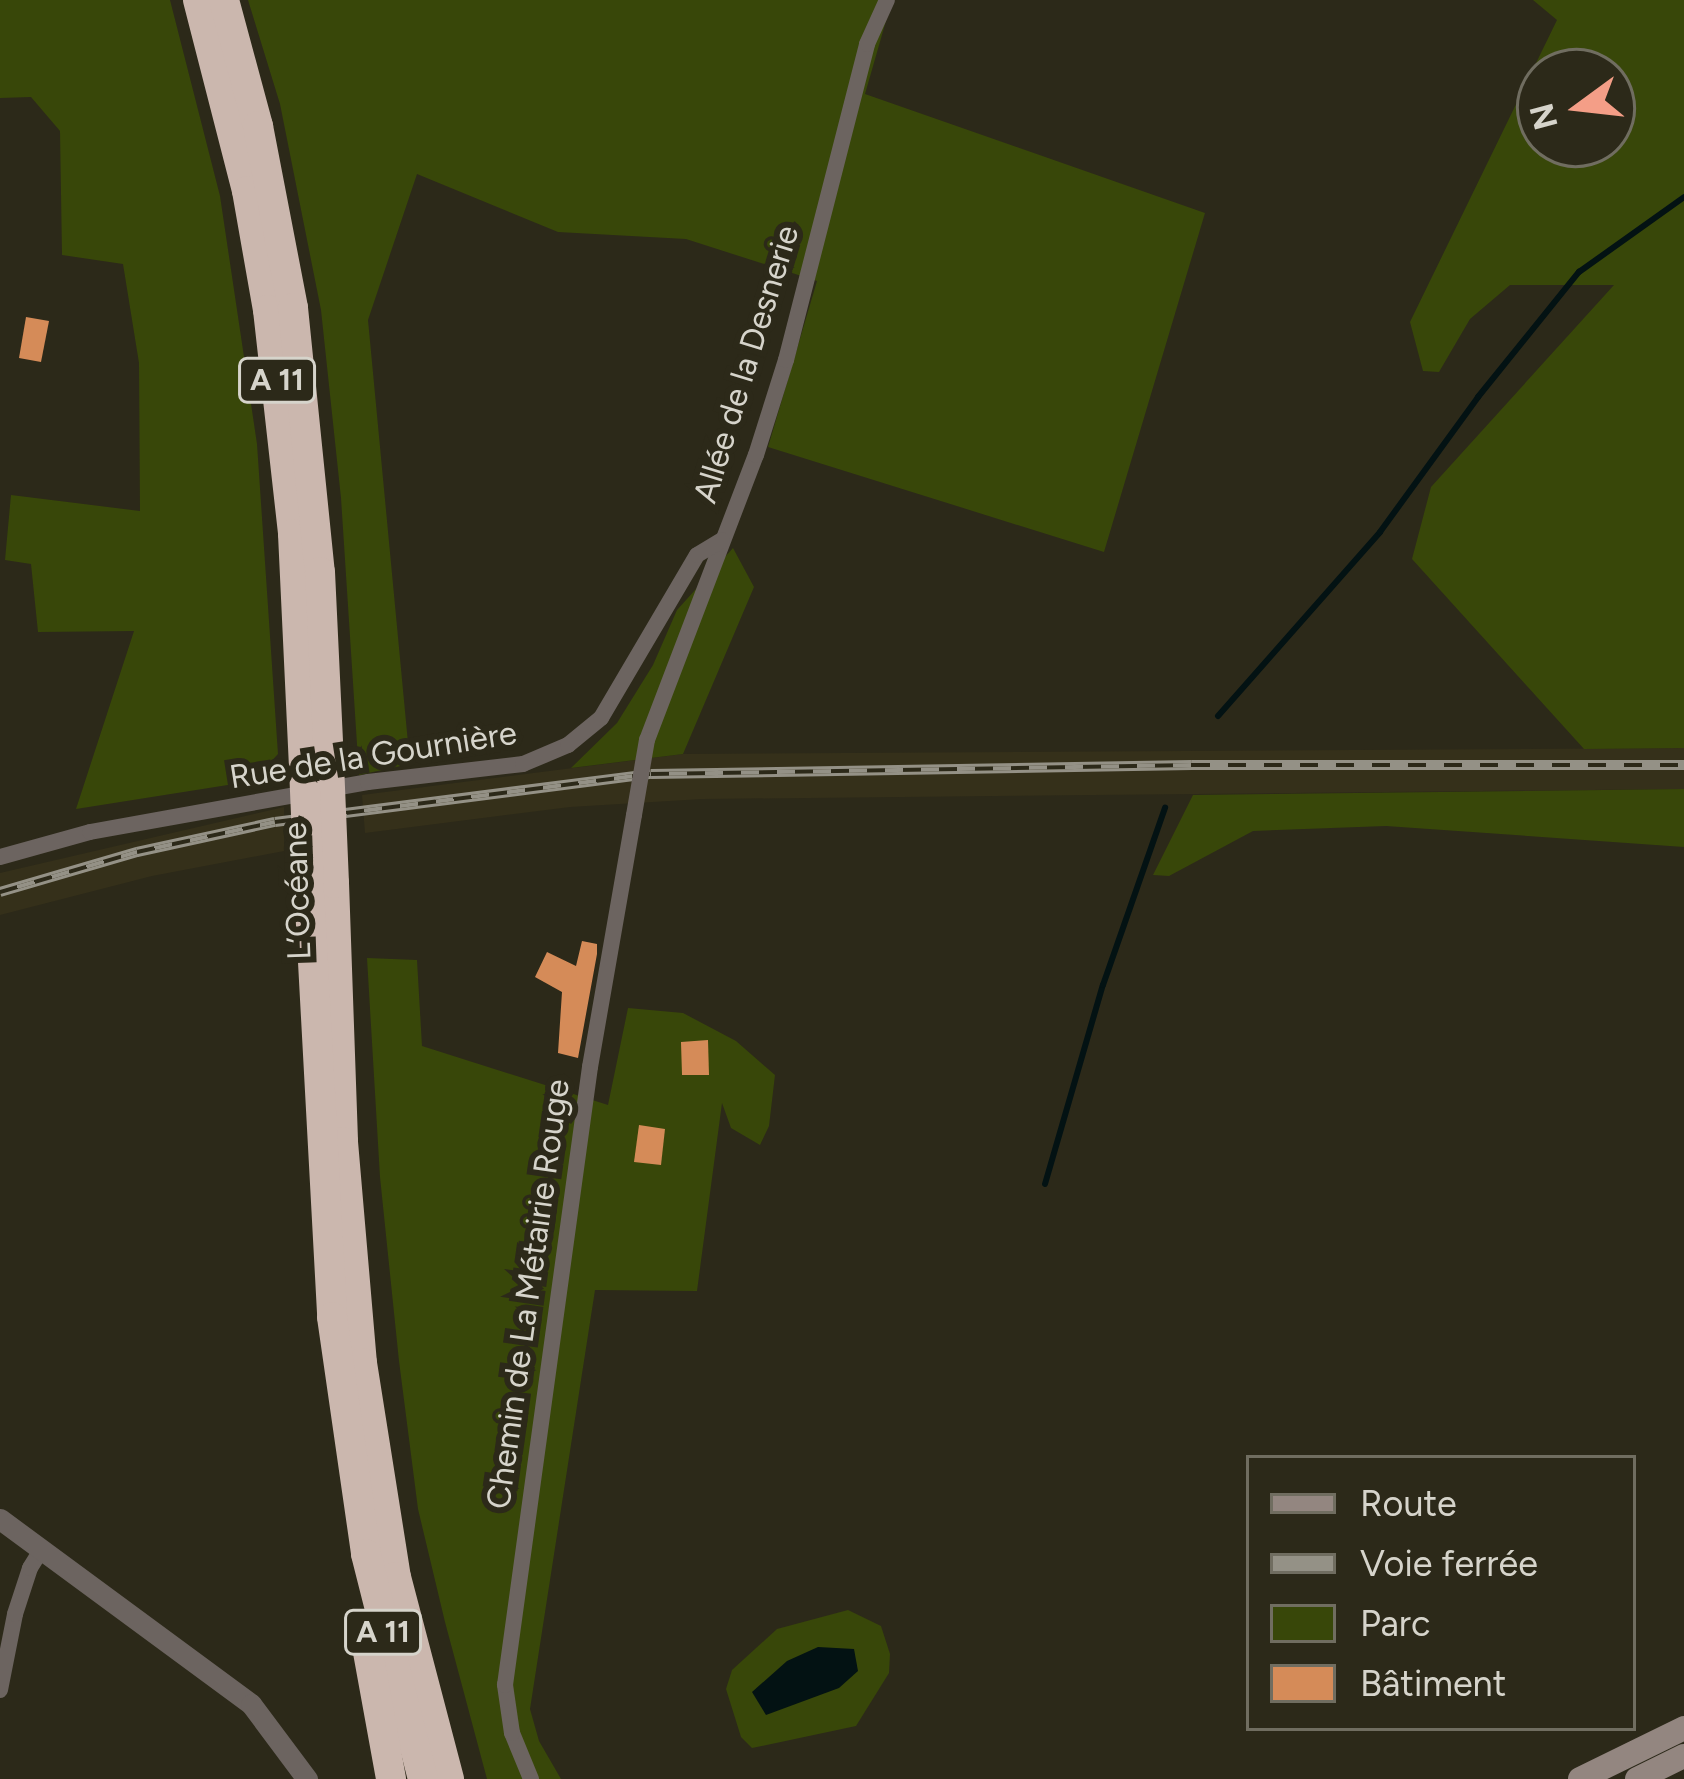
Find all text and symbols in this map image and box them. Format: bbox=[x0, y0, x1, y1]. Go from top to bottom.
north arrow bbox=[1516, 48, 1636, 168]
text: N bbox=[1522, 99, 1566, 134]
street label: Allée de la Desnerie bbox=[685, 220, 807, 508]
road number: A 11 bbox=[238, 356, 316, 404]
street label: Rue de la Gournière bbox=[227, 713, 519, 797]
street label: L’Océane bbox=[275, 821, 319, 961]
street label: Chemin de La Métairie Rouge bbox=[478, 1077, 578, 1511]
legend bbox=[1246, 1455, 1636, 1731]
text: Route bbox=[1360, 1482, 1457, 1525]
text: Voie ferrée bbox=[1360, 1542, 1538, 1585]
text: Parc bbox=[1360, 1602, 1431, 1645]
road number: A 11 bbox=[344, 1608, 422, 1656]
text: Bâtiment bbox=[1360, 1662, 1506, 1705]

